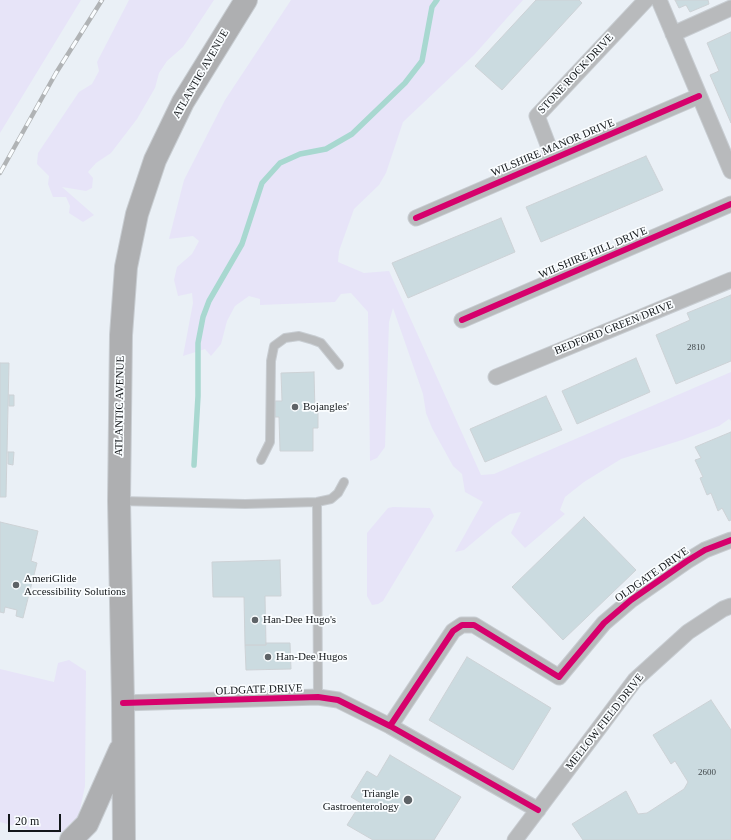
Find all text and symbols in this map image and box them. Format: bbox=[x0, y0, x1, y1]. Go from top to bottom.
street label: ATLANTIC AVENUE bbox=[170, 27, 232, 121]
street label: STONE ROCK DRIVE bbox=[535, 31, 617, 117]
street label: WILSHIRE MANOR DRIVE bbox=[489, 116, 617, 180]
street label: WILSHIRE HILL DRIVE bbox=[537, 224, 649, 282]
street label: BEDFORD GREEN DRIVE bbox=[553, 298, 675, 358]
house number: 2810 bbox=[687, 343, 705, 353]
street label: ATLANTIC AVENUE bbox=[113, 356, 127, 456]
place label: Bojangles' bbox=[303, 400, 349, 414]
marker: Bojangles' bbox=[290, 402, 300, 412]
street label: OLDGATE DRIVE bbox=[613, 545, 691, 605]
place label: AmeriGlide Accessibility Solutions bbox=[24, 572, 126, 598]
marker: AmeriGlide Accessibility Solutions bbox=[11, 580, 21, 590]
place label: Han-Dee Hugo's bbox=[263, 613, 336, 627]
marker: Han-Dee Hugo's bbox=[250, 615, 260, 625]
place label: Han-Dee Hugos bbox=[276, 650, 347, 664]
marker: Han-Dee Hugos bbox=[263, 652, 273, 662]
street label: MELLOW FIELD DRIVE bbox=[563, 671, 647, 773]
street label: OLDGATE DRIVE bbox=[215, 682, 303, 698]
house number: 2600 bbox=[698, 768, 716, 778]
place label: Triangle Gastroenterology bbox=[323, 787, 399, 813]
marker: Triangle Gastroenterology bbox=[402, 794, 414, 806]
scale bar bbox=[10, 806, 63, 832]
text: 20 m bbox=[15, 814, 39, 828]

